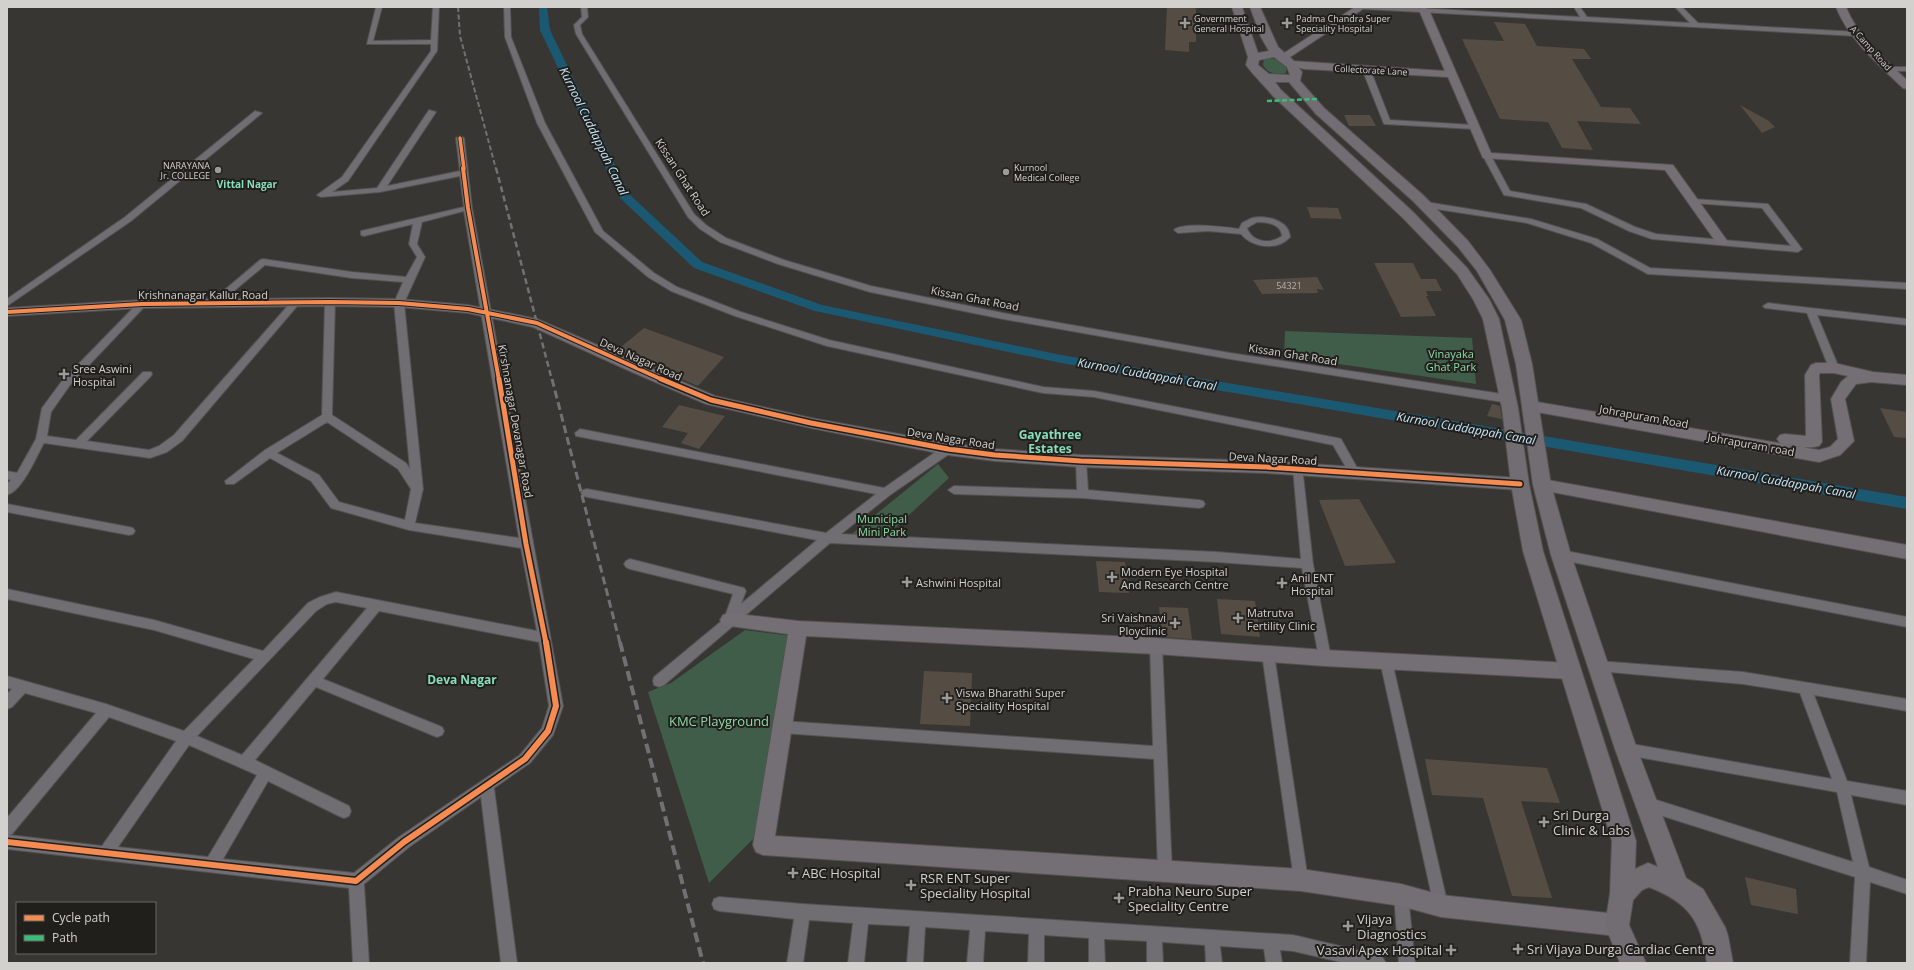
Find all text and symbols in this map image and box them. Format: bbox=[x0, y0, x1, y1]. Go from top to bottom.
place label: Government General Hospital bbox=[1194, 12, 1264, 35]
place label: Padma Chandra Super Speciality Hospital bbox=[1296, 12, 1391, 35]
marker: Government General Hospital bbox=[1179, 17, 1191, 29]
marker: Padma Chandra Super Speciality Hospital bbox=[1281, 17, 1293, 29]
street label: A Camp Road bbox=[1847, 23, 1895, 73]
street label: Collectorate Lane bbox=[1334, 62, 1408, 78]
water label: Kurnool Cuddappah Canal bbox=[555, 64, 633, 199]
street label: Kissan Ghat Road bbox=[652, 135, 714, 219]
place label: NARAYANA Jr. COLLEGE bbox=[160, 159, 210, 182]
place label: Kurnool Medical College bbox=[1014, 161, 1079, 184]
marker: NARAYANA Jr. COLLEGE bbox=[213, 165, 223, 175]
marker: Kurnool Medical College bbox=[1001, 167, 1011, 177]
district label: Vittal Nagar bbox=[217, 177, 278, 191]
house number: 54321 bbox=[1276, 279, 1302, 292]
street label: Kissan Ghat Road bbox=[930, 282, 1020, 314]
street label: Krishnanagar Kallur Road bbox=[138, 287, 268, 302]
street label: Deva Nagar Road bbox=[597, 334, 685, 384]
street label: Kissan Ghat Road bbox=[1248, 340, 1338, 368]
street label: Kirshnanagar Devanagar Road bbox=[495, 343, 537, 499]
park label: Vinayaka Ghat Park bbox=[1426, 346, 1477, 374]
water label: Kurnool Cuddappah Canal bbox=[1076, 353, 1219, 395]
place label: Sree Aswini Hospital bbox=[73, 361, 132, 389]
marker: Sree Aswini Hospital bbox=[58, 368, 70, 380]
street label: Johrapuram Road bbox=[1597, 401, 1690, 431]
water label: Kurnool Cuddappah Canal bbox=[1395, 407, 1538, 449]
street label: Deva Nagar Road bbox=[906, 424, 996, 452]
district label: Gayathree Estates bbox=[1019, 426, 1081, 457]
street label: Johrapuram road bbox=[1705, 429, 1796, 459]
street label: Deva Nagar Road bbox=[1228, 448, 1318, 468]
water label: Kurnool Cuddappah Canal bbox=[1715, 461, 1858, 503]
park label: Municipal Mini Park bbox=[857, 511, 907, 539]
place label: Modern Eye Hospital And Research Centre bbox=[1121, 564, 1229, 592]
place label: Anil ENT Hospital bbox=[1291, 570, 1334, 598]
marker: Modern Eye Hospital And Research Centre bbox=[1106, 571, 1118, 583]
place label: Ashwini Hospital bbox=[916, 575, 1001, 590]
marker: Ashwini Hospital bbox=[901, 576, 913, 588]
marker: Anil ENT Hospital bbox=[1276, 577, 1288, 589]
place label: Matrutva Fertility Clinic bbox=[1247, 605, 1315, 633]
place label: Sri Vaishnavi Ployclinic bbox=[1101, 610, 1166, 638]
marker: Matrutva Fertility Clinic bbox=[1232, 612, 1244, 624]
marker: Sri Vaishnavi Ployclinic bbox=[1169, 617, 1181, 629]
district label: Deva Nagar bbox=[427, 671, 497, 688]
place label: Viswa Bharathi Super Speciality Hospital bbox=[956, 685, 1066, 713]
marker: Viswa Bharathi Super Speciality Hospital bbox=[941, 692, 953, 704]
park label: KMC Playground bbox=[669, 712, 769, 730]
place label: Sri Durga Clinic & Labs bbox=[1553, 806, 1630, 839]
marker: Sri Durga Clinic & Labs bbox=[1538, 816, 1550, 828]
place label: ABC Hospital bbox=[802, 864, 880, 882]
marker: ABC Hospital bbox=[787, 867, 799, 879]
place label: RSR ENT Super Speciality Hospital bbox=[920, 869, 1030, 902]
marker: RSR ENT Super Speciality Hospital bbox=[905, 879, 917, 891]
place label: Prabha Neuro Super Speciality Centre bbox=[1128, 882, 1253, 915]
marker: Prabha Neuro Super Speciality Centre bbox=[1113, 892, 1125, 904]
legend bbox=[16, 902, 156, 954]
text: Cycle path bbox=[52, 909, 110, 926]
place label: Vijaya Diagnostics bbox=[1357, 910, 1426, 943]
marker: Vijaya Diagnostics bbox=[1342, 920, 1354, 932]
text: Path bbox=[52, 929, 78, 946]
place label: Sri Vijaya Durga Cardiac Centre bbox=[1527, 940, 1715, 958]
place label: Vasavi Apex Hospital bbox=[1317, 941, 1442, 959]
marker: Sri Vijaya Durga Cardiac Centre bbox=[1512, 943, 1524, 955]
marker: Vasavi Apex Hospital bbox=[1445, 944, 1457, 956]

